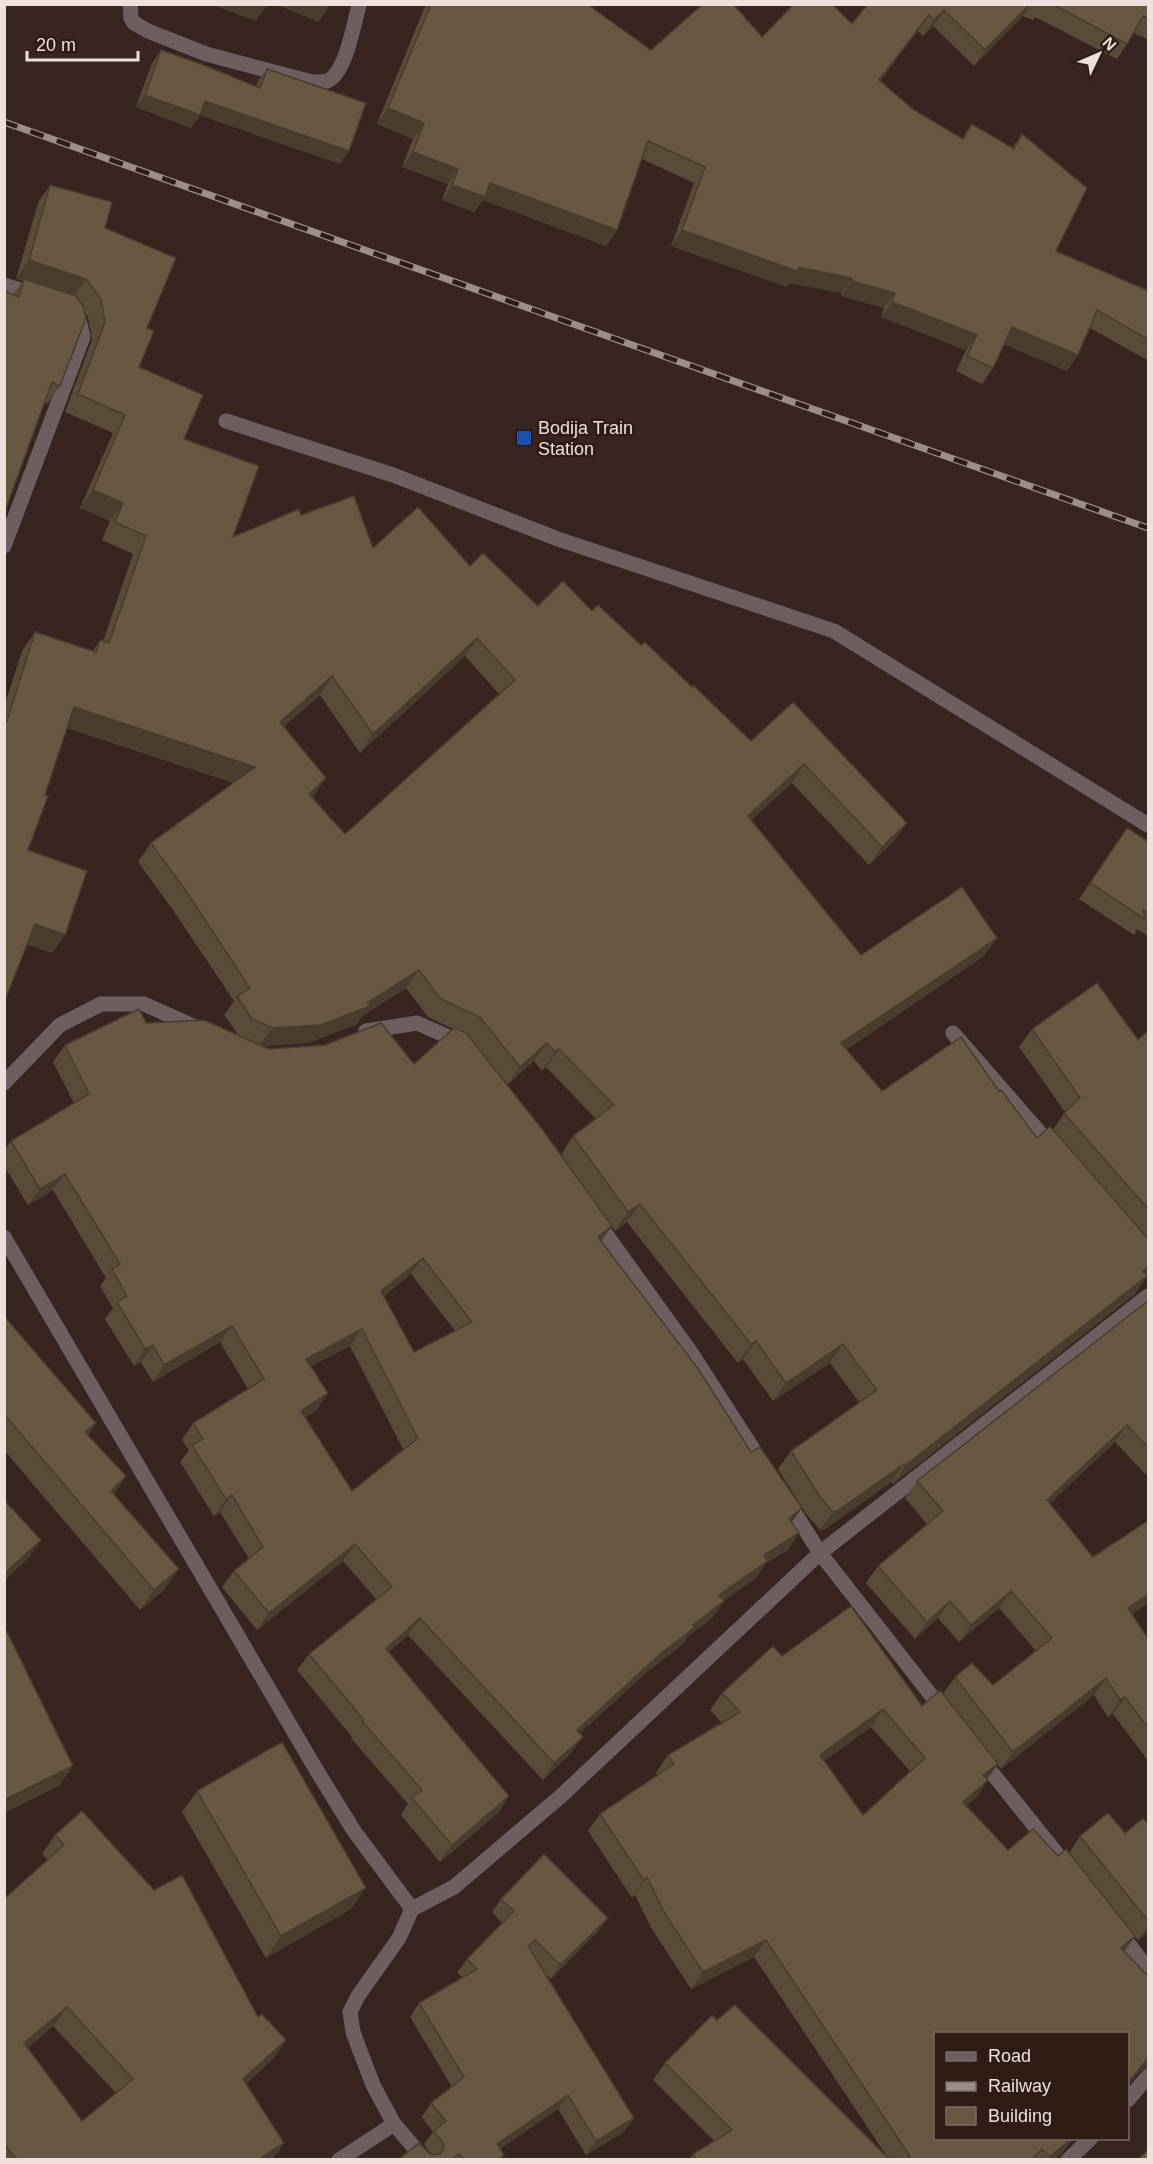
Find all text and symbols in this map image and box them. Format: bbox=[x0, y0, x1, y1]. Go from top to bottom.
scale bar bbox=[27, 24, 138, 62]
north arrow bbox=[1069, 24, 1129, 84]
text: N bbox=[1099, 34, 1120, 54]
text: 20 m bbox=[36, 35, 76, 55]
place label: Bodija Train Station bbox=[538, 418, 633, 459]
marker: Bodija Train Station bbox=[515, 429, 533, 447]
legend bbox=[934, 2032, 1129, 2140]
text: Road bbox=[988, 2046, 1031, 2066]
text: Railway bbox=[988, 2076, 1051, 2096]
text: Building bbox=[988, 2106, 1052, 2126]

